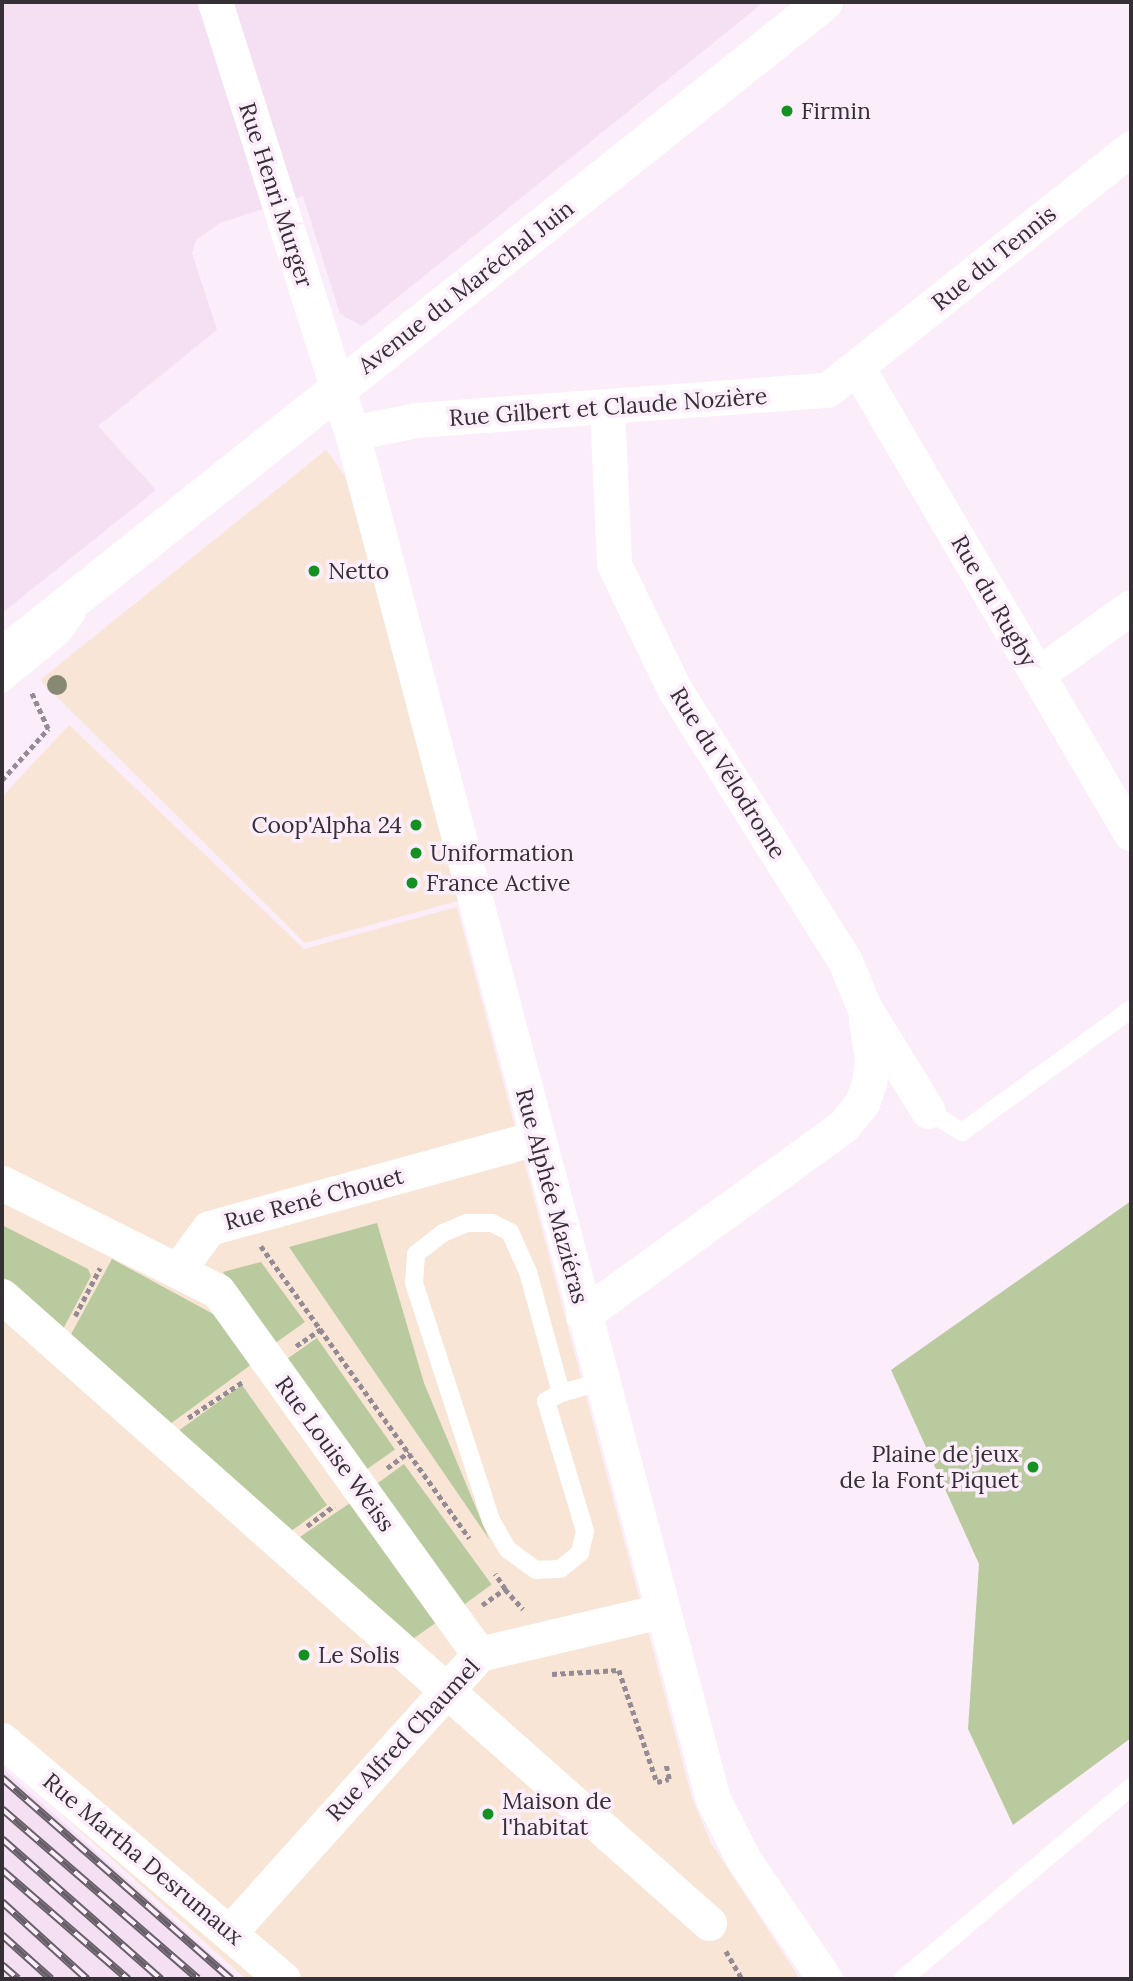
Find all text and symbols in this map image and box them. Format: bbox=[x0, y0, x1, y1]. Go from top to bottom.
place label: Firmin bbox=[801, 97, 871, 125]
street label: Rue Henri Murger bbox=[233, 99, 319, 291]
marker: Firmin bbox=[779, 103, 795, 119]
street label: Avenue du Maréchal Juin bbox=[353, 194, 579, 380]
street label: Rue du Tennis bbox=[927, 200, 1061, 316]
street label: Rue Gilbert et Claude Nozière bbox=[448, 382, 768, 432]
street label: Rue du Rugby bbox=[945, 530, 1043, 672]
place label: Netto bbox=[328, 557, 389, 585]
marker: Netto bbox=[306, 563, 322, 579]
street label: Rue du Vélodrome bbox=[664, 682, 792, 864]
place label: Coop'Alpha 24 bbox=[252, 811, 402, 839]
marker: Coop'Alpha 24 bbox=[408, 817, 424, 833]
place label: Uniformation bbox=[430, 839, 574, 867]
marker: Uniformation bbox=[408, 845, 424, 861]
place label: France Active bbox=[426, 869, 570, 897]
marker: France Active bbox=[404, 875, 420, 891]
street label: Rue Alphée Maziéras bbox=[510, 1085, 594, 1307]
street label: Rue René Chouet bbox=[221, 1162, 407, 1236]
street label: Rue Louise Weiss bbox=[269, 1371, 401, 1537]
place label: Plaine de jeux de la Font Piquet bbox=[840, 1440, 1019, 1494]
marker: Plaine de jeux de la Font Piquet bbox=[1025, 1459, 1041, 1475]
place label: Le Solis bbox=[318, 1641, 400, 1669]
marker: Le Solis bbox=[296, 1647, 312, 1663]
street label: Rue Alfred Chaumel bbox=[321, 1653, 485, 1827]
street label: Rue Martha Desrumaux bbox=[37, 1767, 249, 1951]
place label: Maison de l'habitat bbox=[502, 1787, 612, 1841]
marker: Maison de l'habitat bbox=[480, 1806, 496, 1822]

